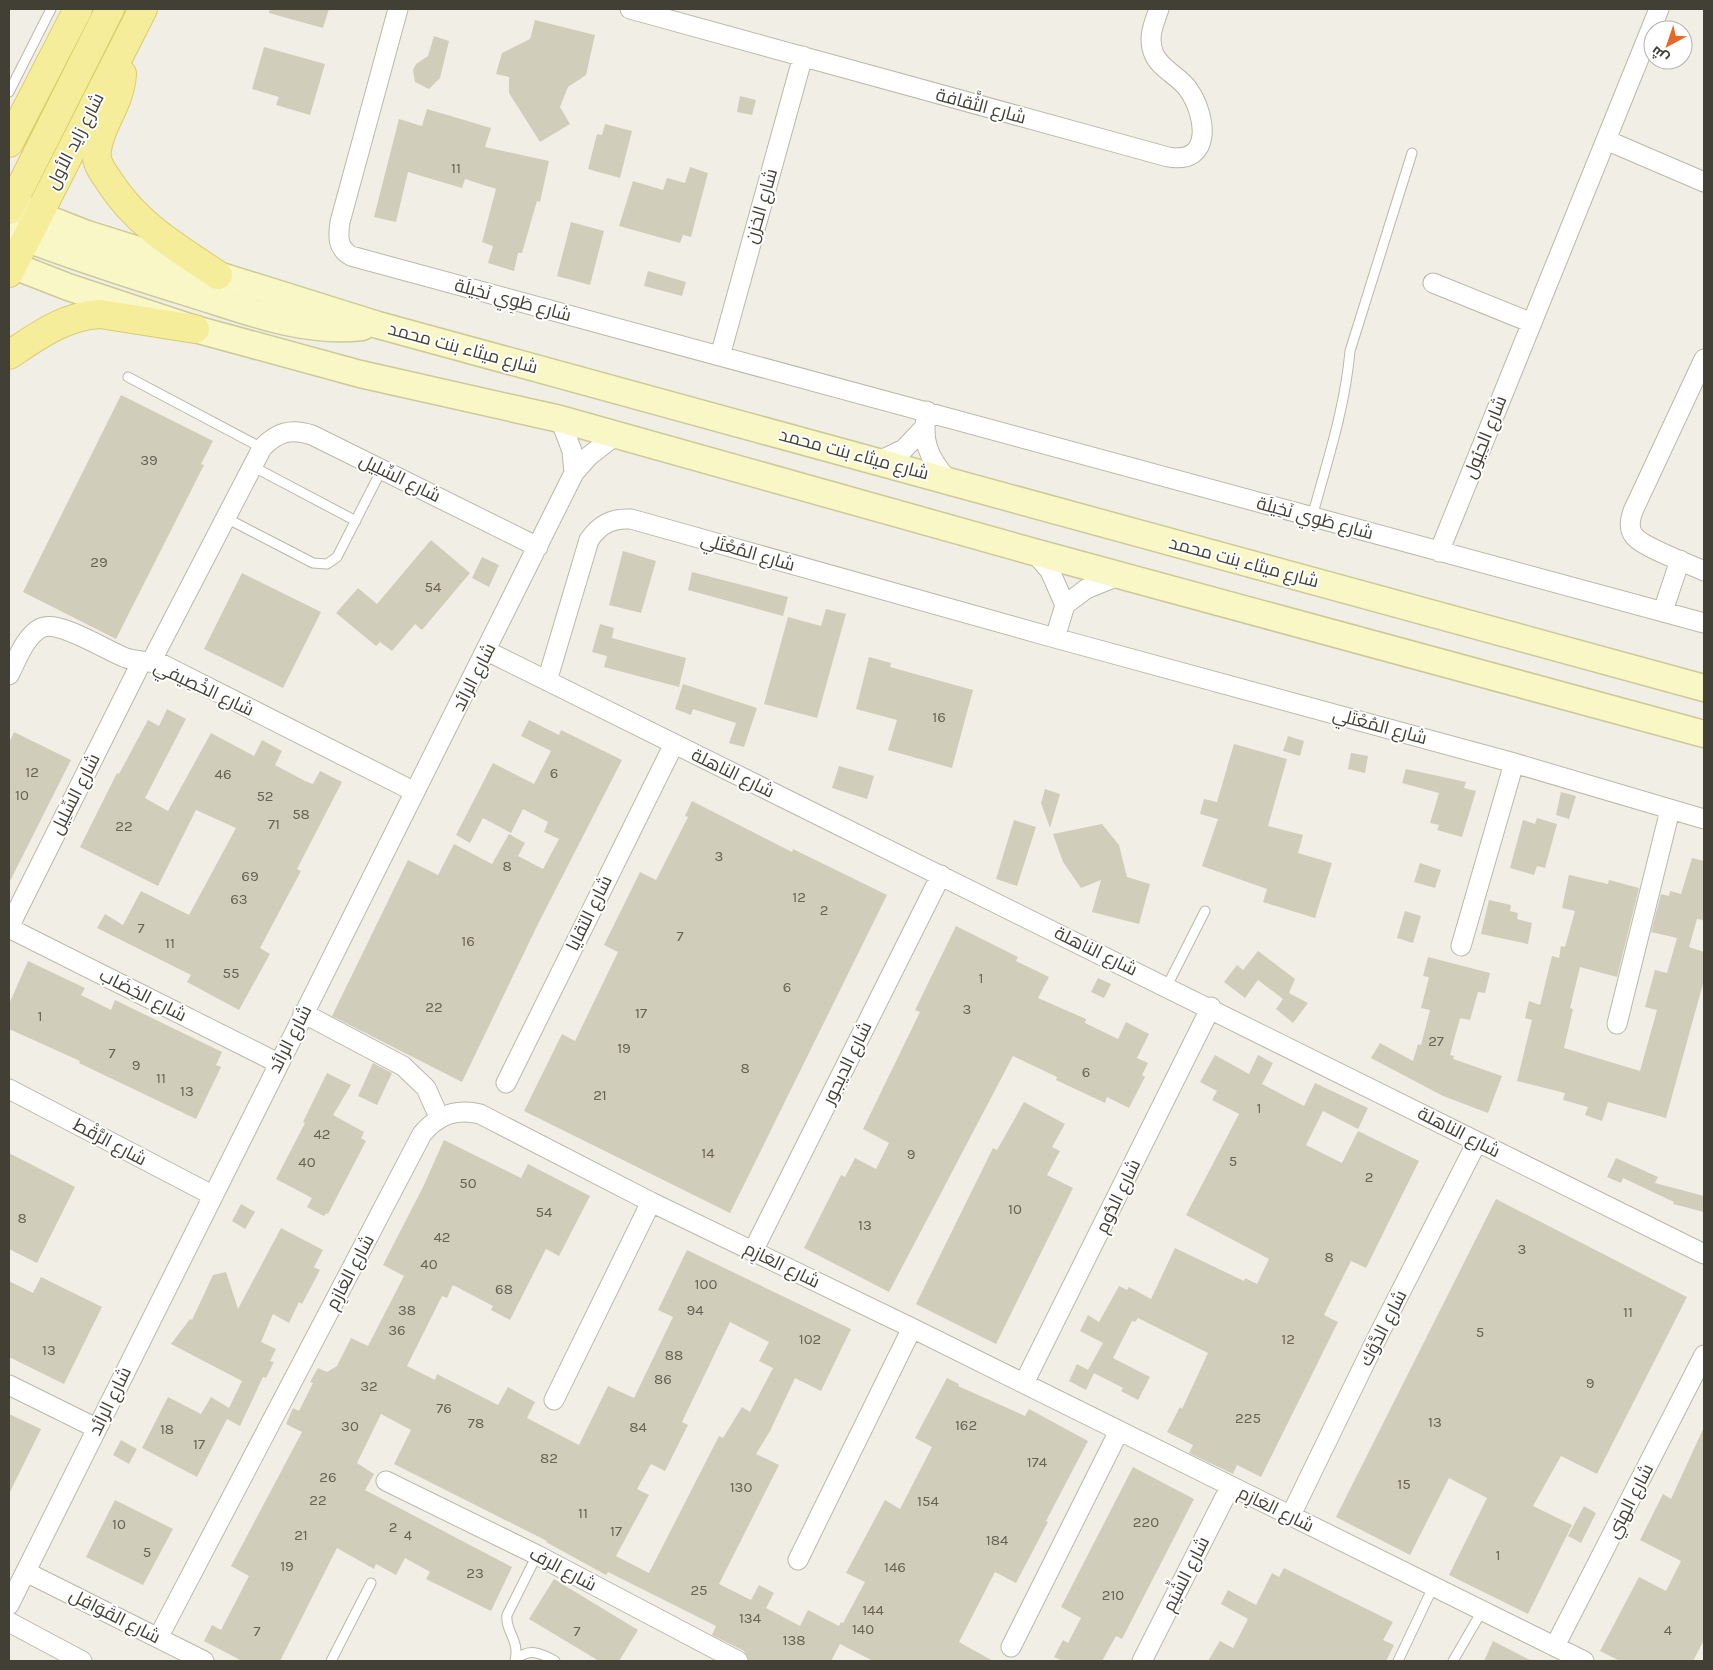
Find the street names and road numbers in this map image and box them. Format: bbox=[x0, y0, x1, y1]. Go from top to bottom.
street label: شارع الثَّقافة bbox=[933, 80, 1029, 130]
street label: شارع زايد الأول bbox=[41, 89, 110, 194]
street label: شارع الخزن bbox=[740, 166, 783, 246]
street label: شارع طَوِي نَخِيلَة bbox=[451, 274, 574, 329]
street label: شارع ميثاء بنت محمد bbox=[386, 317, 540, 380]
street label: شارع الحِيُول bbox=[1458, 392, 1513, 482]
street label: شارع ميثاء بنت محمد bbox=[777, 423, 931, 486]
street label: شارع السِّلِيل bbox=[355, 449, 444, 508]
street label: شارع طَوِي نَخِيلَة bbox=[1253, 492, 1376, 547]
street label: شارع المُعْتَلي bbox=[698, 528, 798, 579]
street label: شارع ميثاء بنت محمد bbox=[1167, 531, 1321, 594]
street label: شارع الرائد bbox=[447, 639, 501, 715]
street label: شارع الخْصِيفي bbox=[149, 655, 258, 723]
street label: شارع المُعْتَلي bbox=[1330, 703, 1430, 752]
street label: شارع الناهلة bbox=[687, 743, 778, 803]
street label: شارع السِّلِيل bbox=[45, 750, 106, 839]
street label: شارع التقايا bbox=[561, 872, 618, 955]
street label: شارع الناهلة bbox=[1050, 921, 1141, 981]
street label: شارع الخِضَاب bbox=[95, 964, 190, 1027]
street label: شارع الرائد bbox=[263, 1001, 317, 1077]
street label: شارع الديجور bbox=[817, 1018, 877, 1109]
street label: شارع الناهلة bbox=[1414, 1102, 1504, 1163]
street label: شارع الرَّقْط bbox=[69, 1114, 150, 1171]
street label: شارع الدُّوم bbox=[1091, 1155, 1146, 1237]
street label: شارع العَازِم bbox=[321, 1231, 380, 1314]
street label: شارع العَازِم bbox=[740, 1237, 824, 1294]
street label: شارع الدَّوْك bbox=[1354, 1286, 1412, 1370]
street label: شارع الرائد bbox=[84, 1363, 137, 1439]
street label: شارع الهني bbox=[1602, 1460, 1661, 1543]
street label: شارع العَازِم bbox=[1234, 1481, 1318, 1538]
street label: شارع الشِّيَم bbox=[1154, 1531, 1215, 1616]
street label: شارع الرف bbox=[525, 1542, 600, 1597]
street label: شارع القَوَافِل bbox=[65, 1584, 164, 1649]

